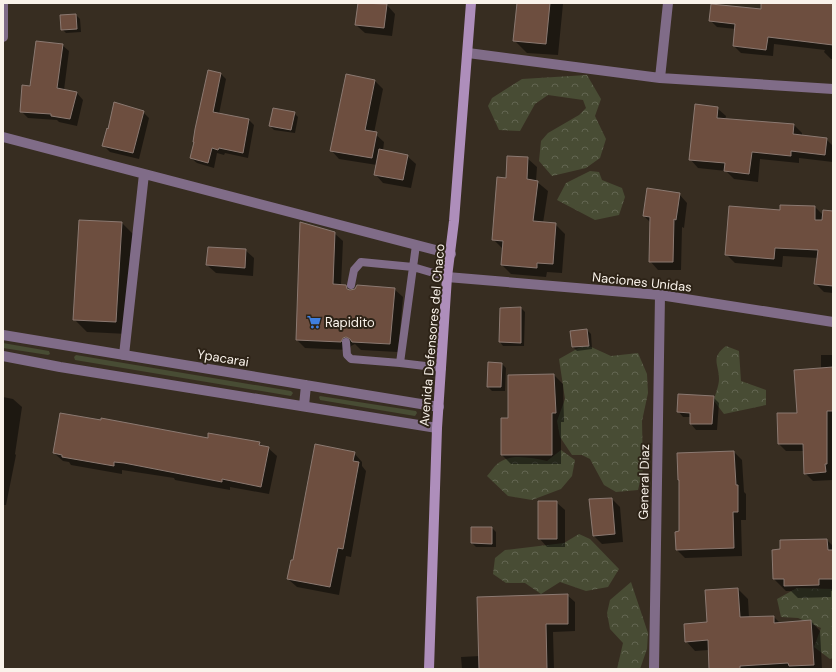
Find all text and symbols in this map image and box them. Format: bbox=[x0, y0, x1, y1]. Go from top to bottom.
street label: Avenida Defensores del Chaco bbox=[416, 243, 448, 427]
street label: Naciones Unidas bbox=[591, 268, 693, 296]
supermarket icon: Rapidito bbox=[306, 314, 322, 330]
place label: Rapidito bbox=[325, 314, 375, 331]
street label: Ypacarai bbox=[196, 346, 250, 370]
street label: General Diaz bbox=[635, 444, 653, 520]

